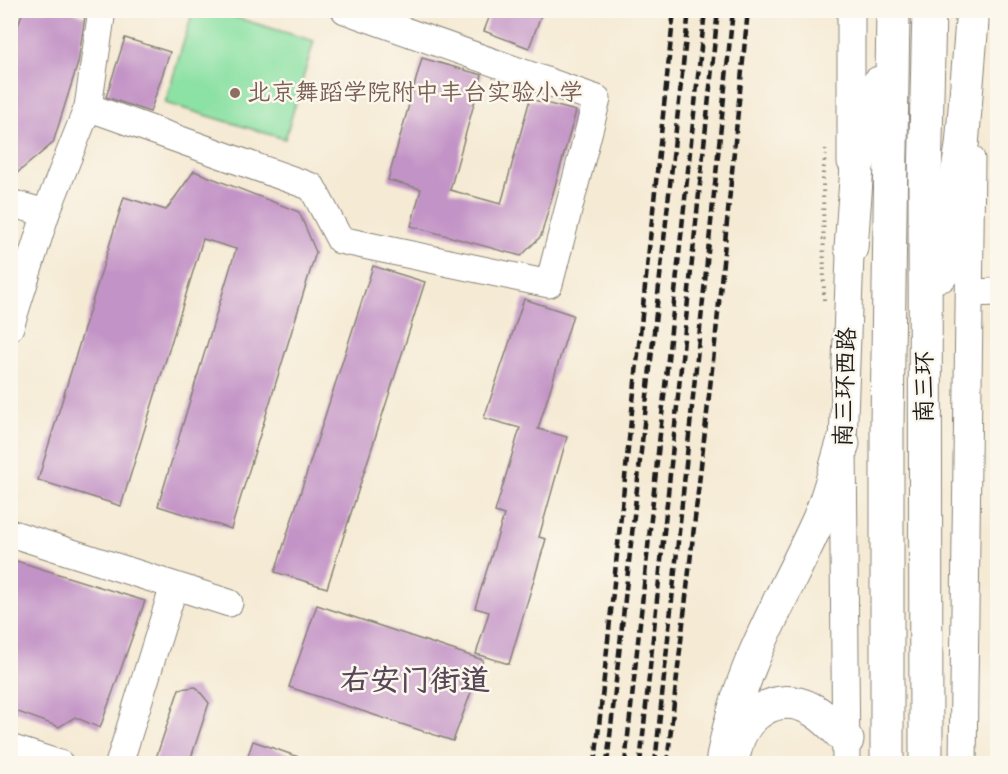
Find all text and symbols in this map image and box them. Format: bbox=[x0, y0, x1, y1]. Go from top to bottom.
place label: 北京舞蹈学院附中丰台实验小学 bbox=[247, 78, 583, 109]
marker: 北京舞蹈学院附中丰台实验小学 bbox=[228, 86, 242, 100]
street label: 南三环西路 bbox=[828, 326, 864, 448]
street label: 南三环 bbox=[910, 351, 941, 423]
district label: 右安门街道 bbox=[340, 662, 490, 701]

